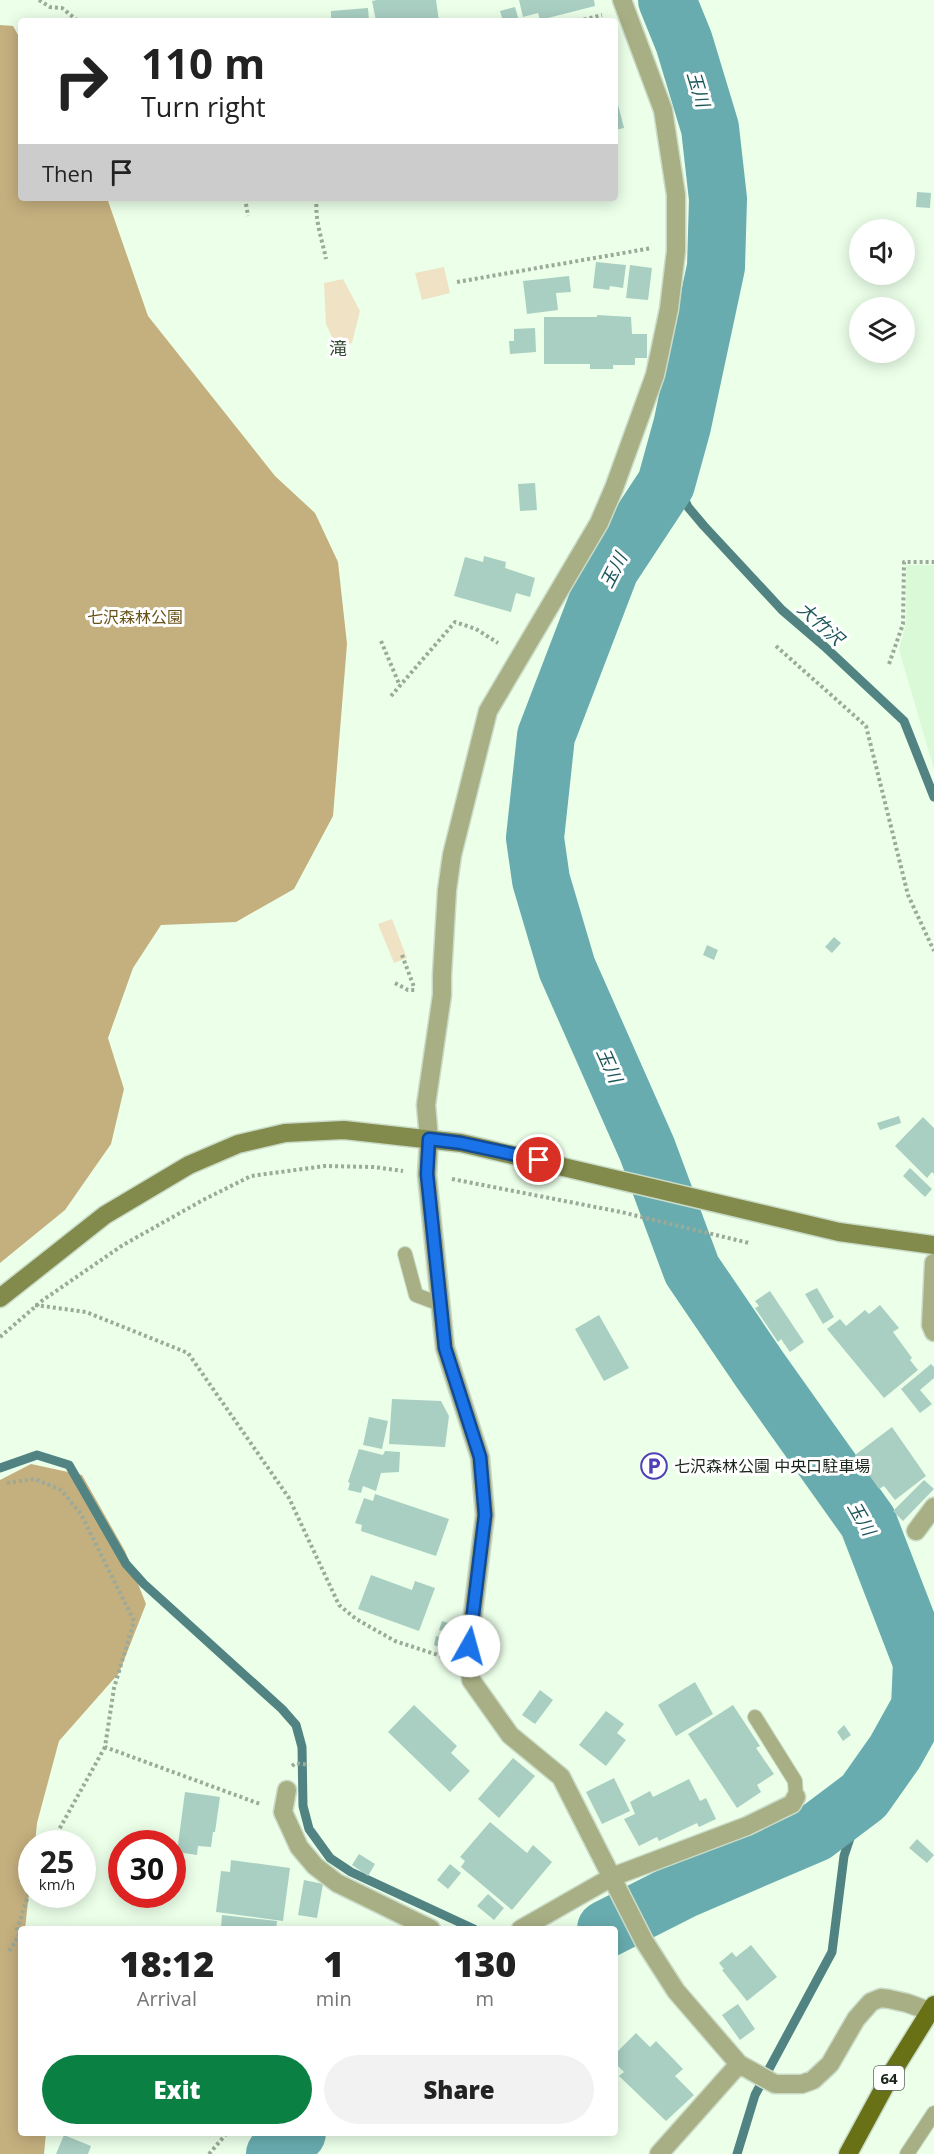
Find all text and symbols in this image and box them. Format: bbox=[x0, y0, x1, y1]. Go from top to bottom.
text: 110 m bbox=[141, 34, 265, 91]
icon: right bbox=[42, 42, 120, 120]
water label: 玉川 bbox=[682, 68, 716, 112]
text: Turn right bbox=[141, 88, 266, 125]
icon: arrive bbox=[105, 156, 138, 189]
text: Then bbox=[42, 158, 93, 188]
map controls bbox=[849, 219, 915, 363]
button: sound bbox=[849, 219, 915, 285]
button: layers bbox=[849, 297, 915, 363]
district label: 滝 bbox=[329, 336, 347, 360]
water label: 玉川 bbox=[594, 547, 633, 591]
water label: 大竹沢 bbox=[793, 596, 851, 651]
park label: 七沢森林公園 bbox=[87, 606, 183, 628]
water label: 玉川 bbox=[592, 1044, 629, 1088]
pin bbox=[513, 1134, 564, 1185]
icon: arrive bbox=[522, 1143, 555, 1176]
parking icon: 七沢森林公園 中央口駐車場 bbox=[639, 1451, 669, 1481]
place label: 七沢森林公園 中央口駐車場 bbox=[674, 1455, 870, 1477]
water label: 玉川 bbox=[843, 1496, 882, 1541]
position arrow bbox=[437, 1614, 501, 1678]
speed limit sign: 30 bbox=[108, 1830, 186, 1908]
text: 25 bbox=[40, 1841, 74, 1882]
text: km/h bbox=[39, 1874, 75, 1894]
text: 18:12 bbox=[120, 1939, 214, 1988]
text: 1 bbox=[323, 1939, 344, 1988]
text: 130 bbox=[453, 1939, 516, 1988]
text: Arrival bbox=[137, 1985, 197, 2012]
text: min bbox=[316, 1985, 352, 2012]
text: m bbox=[476, 1985, 494, 2012]
button: Exit bbox=[42, 2055, 312, 2124]
button: Share bbox=[324, 2055, 594, 2124]
road number: 64 bbox=[874, 2066, 904, 2090]

